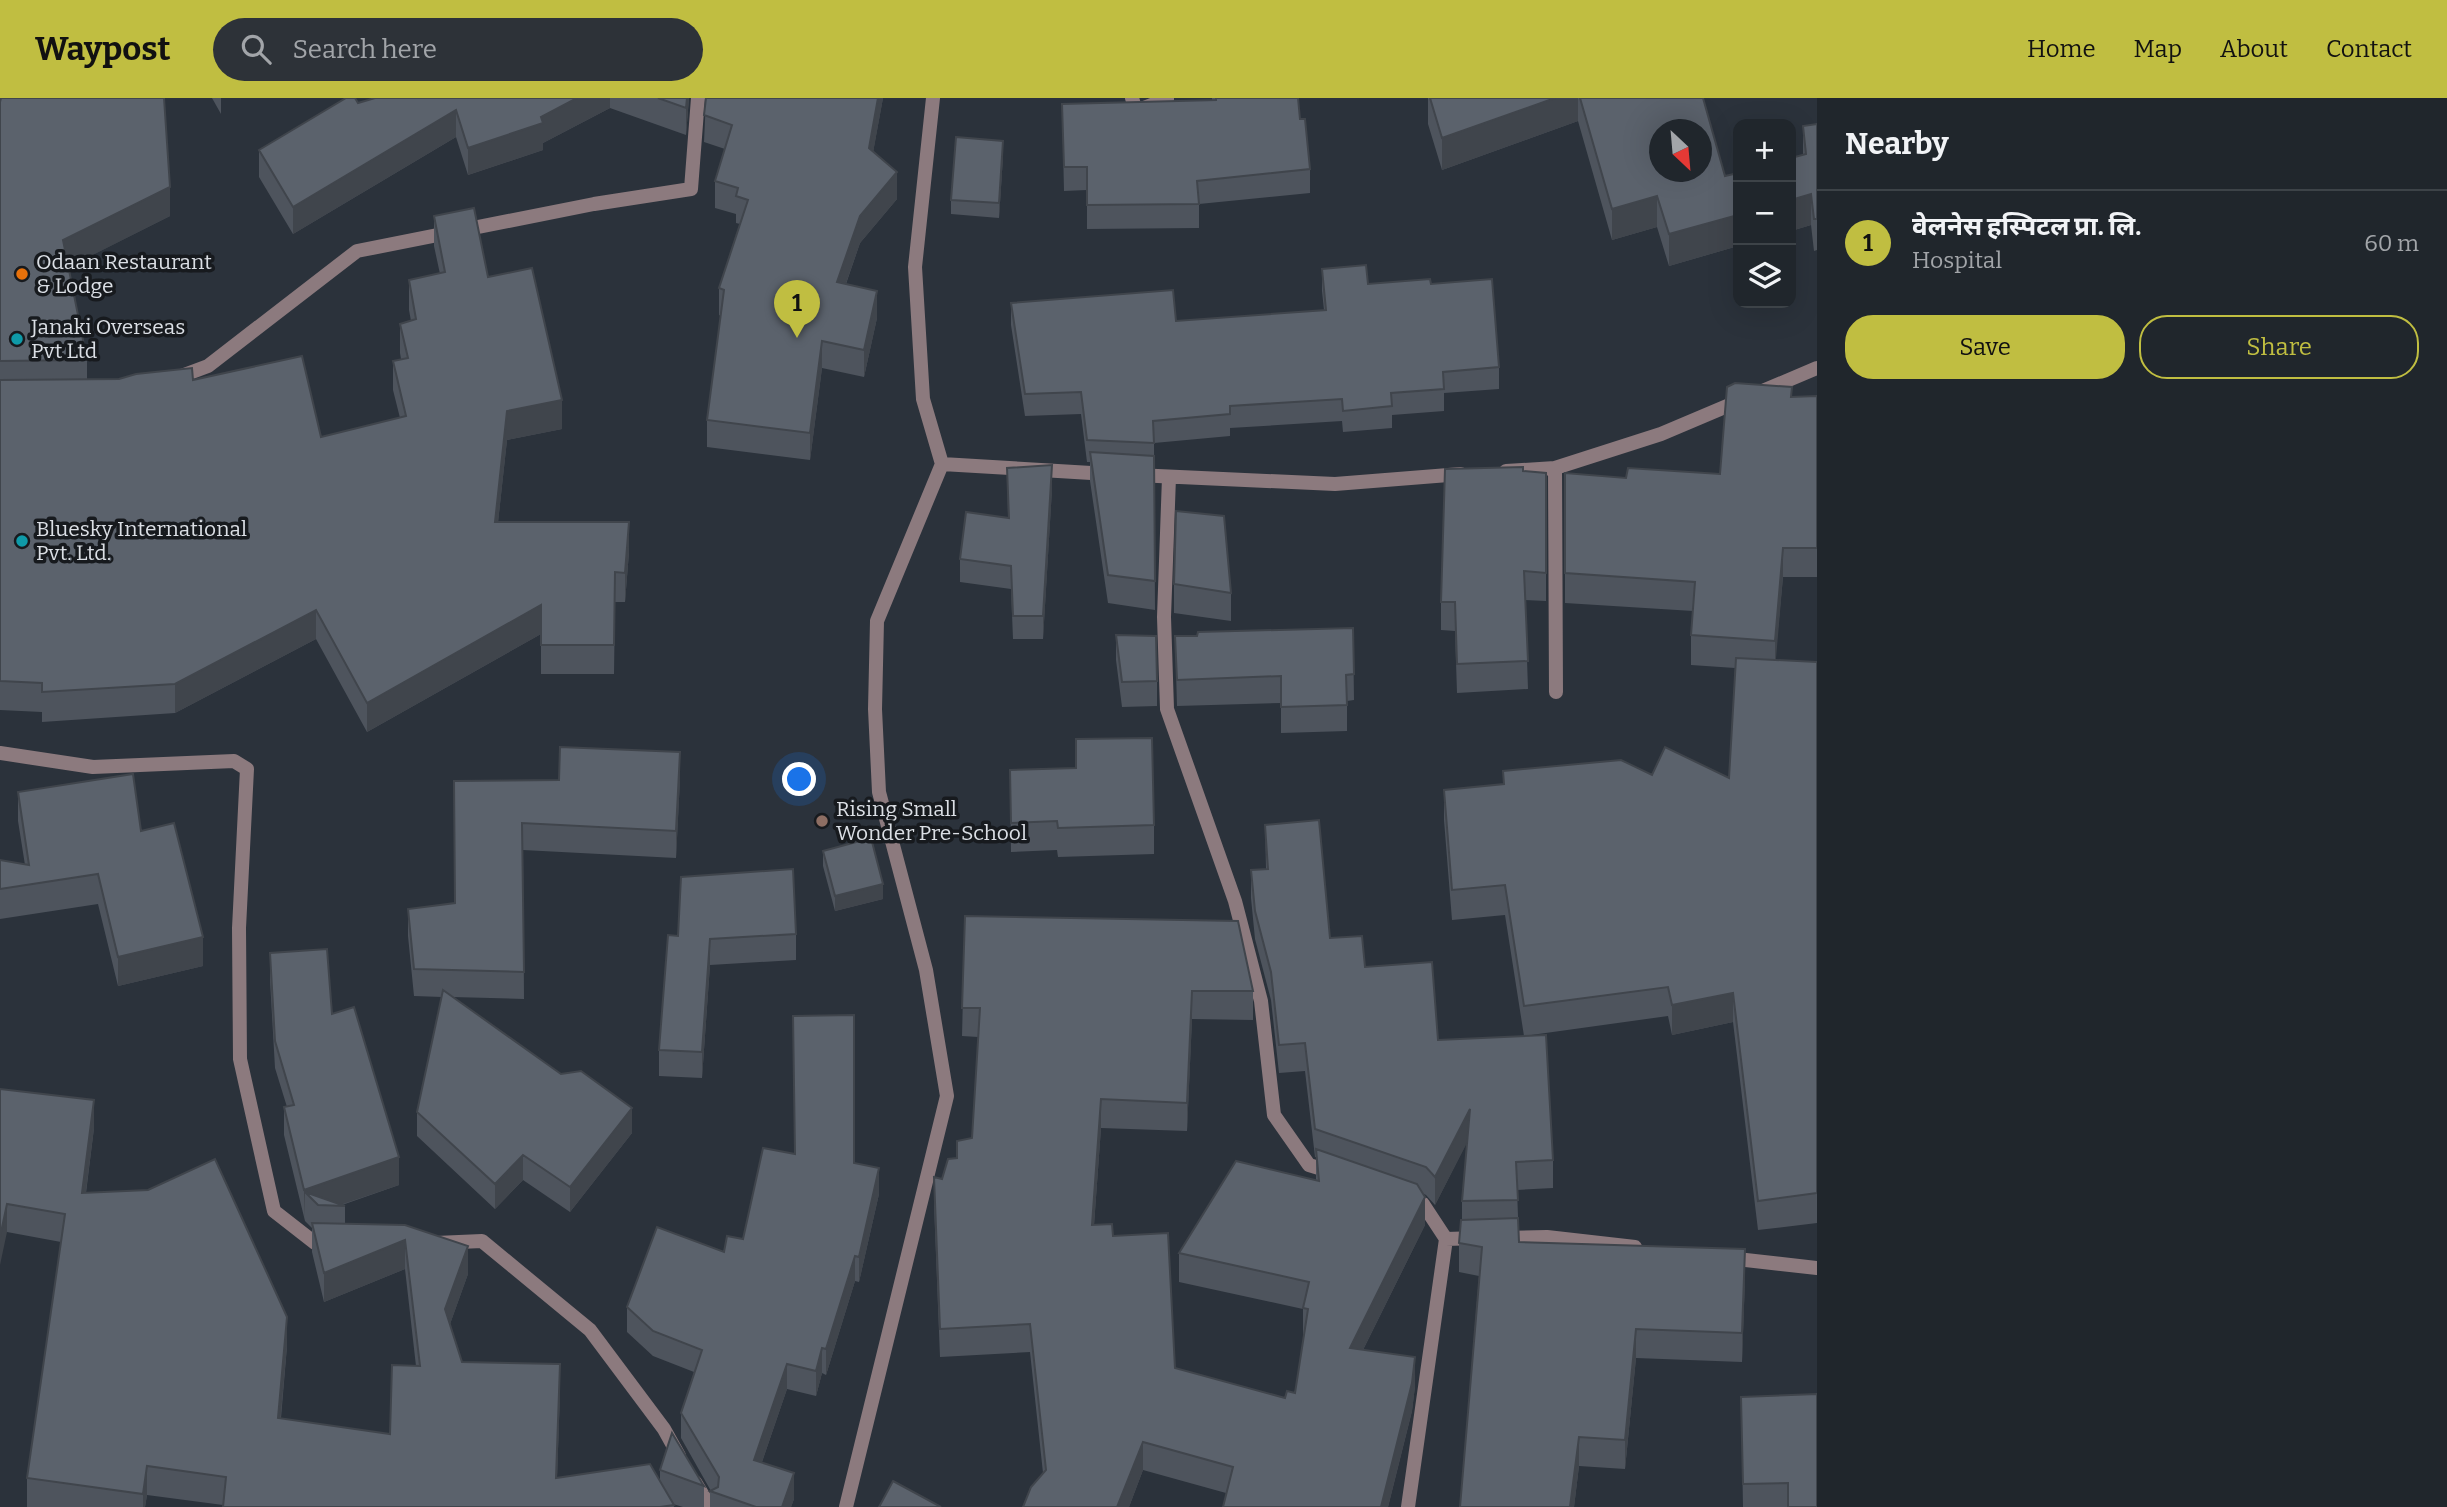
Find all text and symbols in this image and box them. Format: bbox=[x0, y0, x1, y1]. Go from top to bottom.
search box bbox=[213, 18, 703, 81]
text: Waypost bbox=[35, 29, 171, 69]
icon: search bbox=[237, 30, 275, 68]
text: Search here bbox=[293, 34, 437, 65]
text: Home bbox=[2027, 35, 2096, 63]
text: Map bbox=[2134, 35, 2182, 63]
text: About bbox=[2220, 35, 2288, 63]
text: Contact bbox=[2326, 35, 2412, 63]
north arrow bbox=[1649, 119, 1712, 182]
map controls bbox=[1733, 119, 1796, 308]
button: + bbox=[1733, 119, 1796, 182]
text: Nearby bbox=[1845, 126, 1949, 162]
button: − bbox=[1733, 182, 1796, 245]
text: वेलनेस हस्पिटल प्रा. लि. bbox=[1912, 211, 2141, 242]
text: 1 bbox=[1863, 229, 1873, 257]
text: 60 m bbox=[2364, 229, 2419, 257]
button: layers bbox=[1733, 245, 1796, 308]
text: Hospital bbox=[1912, 246, 2002, 274]
place label: Odaan Restaurant & Lodge bbox=[36, 249, 212, 299]
marker: Odaan Restaurant & Lodge bbox=[14, 266, 30, 282]
pin: 1 bbox=[774, 280, 820, 338]
place label: Janaki Overseas Pvt Ltd bbox=[30, 314, 185, 364]
button: Save bbox=[1845, 315, 2125, 379]
button: Share bbox=[2139, 315, 2419, 379]
marker: Janaki Overseas Pvt Ltd bbox=[9, 331, 25, 347]
place label: Bluesky International Pvt. Ltd. bbox=[36, 516, 247, 566]
marker: Bluesky International Pvt. Ltd. bbox=[14, 533, 30, 549]
your location bbox=[782, 762, 816, 796]
place label: Rising Small Wonder Pre-School bbox=[836, 796, 1027, 846]
marker: Rising Small Wonder Pre-School bbox=[814, 813, 830, 829]

